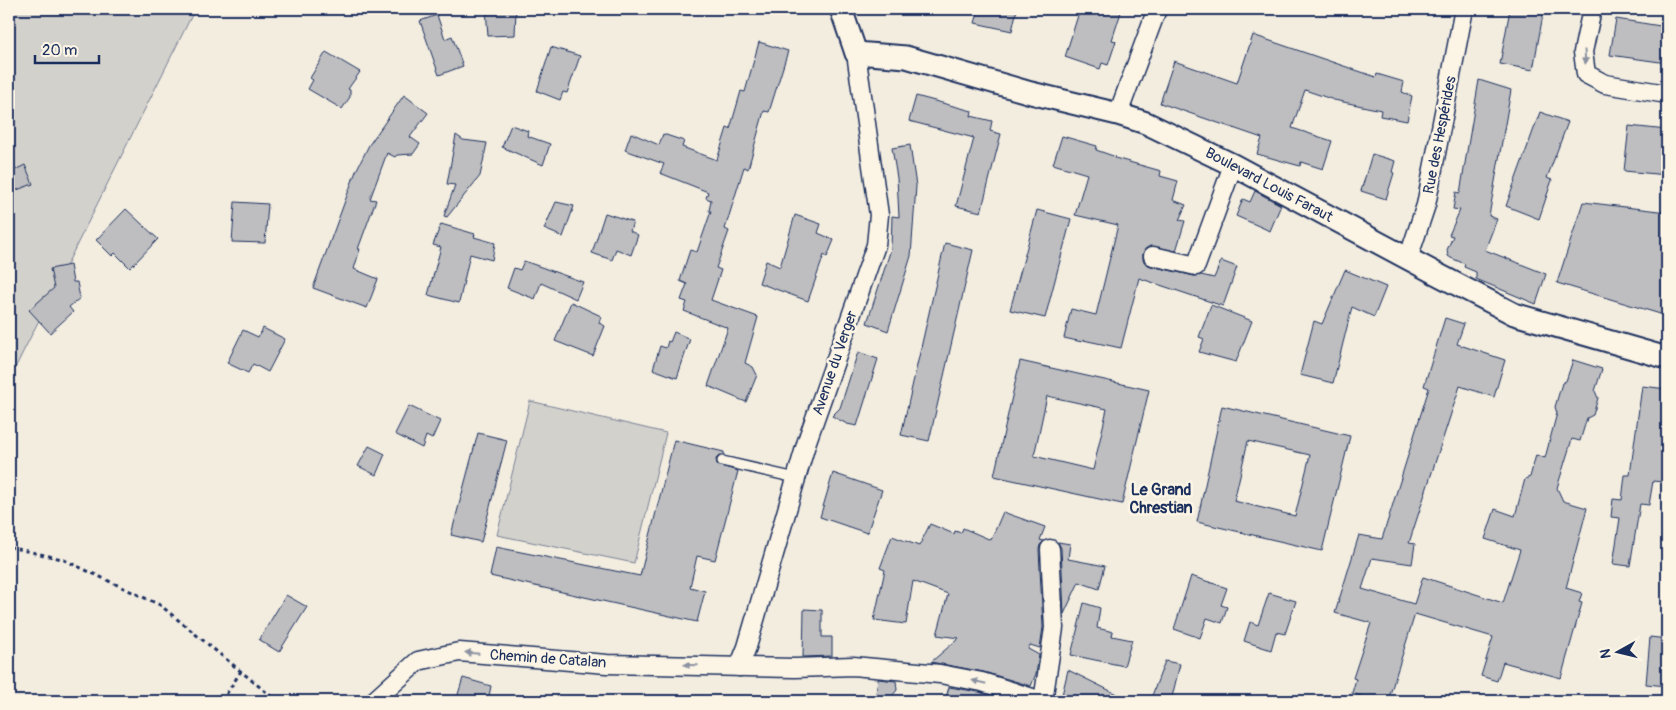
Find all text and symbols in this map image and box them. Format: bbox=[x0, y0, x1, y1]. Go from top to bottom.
scale bar bbox=[35, 32, 99, 64]
text: 20 m bbox=[42, 41, 77, 60]
one-way arrow bbox=[1581, 49, 1589, 65]
street label: Rue des Hespérides bbox=[1419, 74, 1461, 195]
street label: Boulevard Louis Faraut bbox=[1202, 143, 1337, 227]
street label: Avenue du Verger bbox=[808, 308, 862, 418]
district label: Le Grand Chrestian bbox=[1129, 480, 1193, 518]
north arrow bbox=[1594, 628, 1644, 678]
street label: Chemin de Catalan bbox=[489, 645, 607, 673]
text: N bbox=[1597, 648, 1615, 660]
one-way arrow bbox=[463, 649, 479, 657]
one-way arrow bbox=[683, 661, 699, 669]
one-way arrow bbox=[972, 678, 987, 686]

